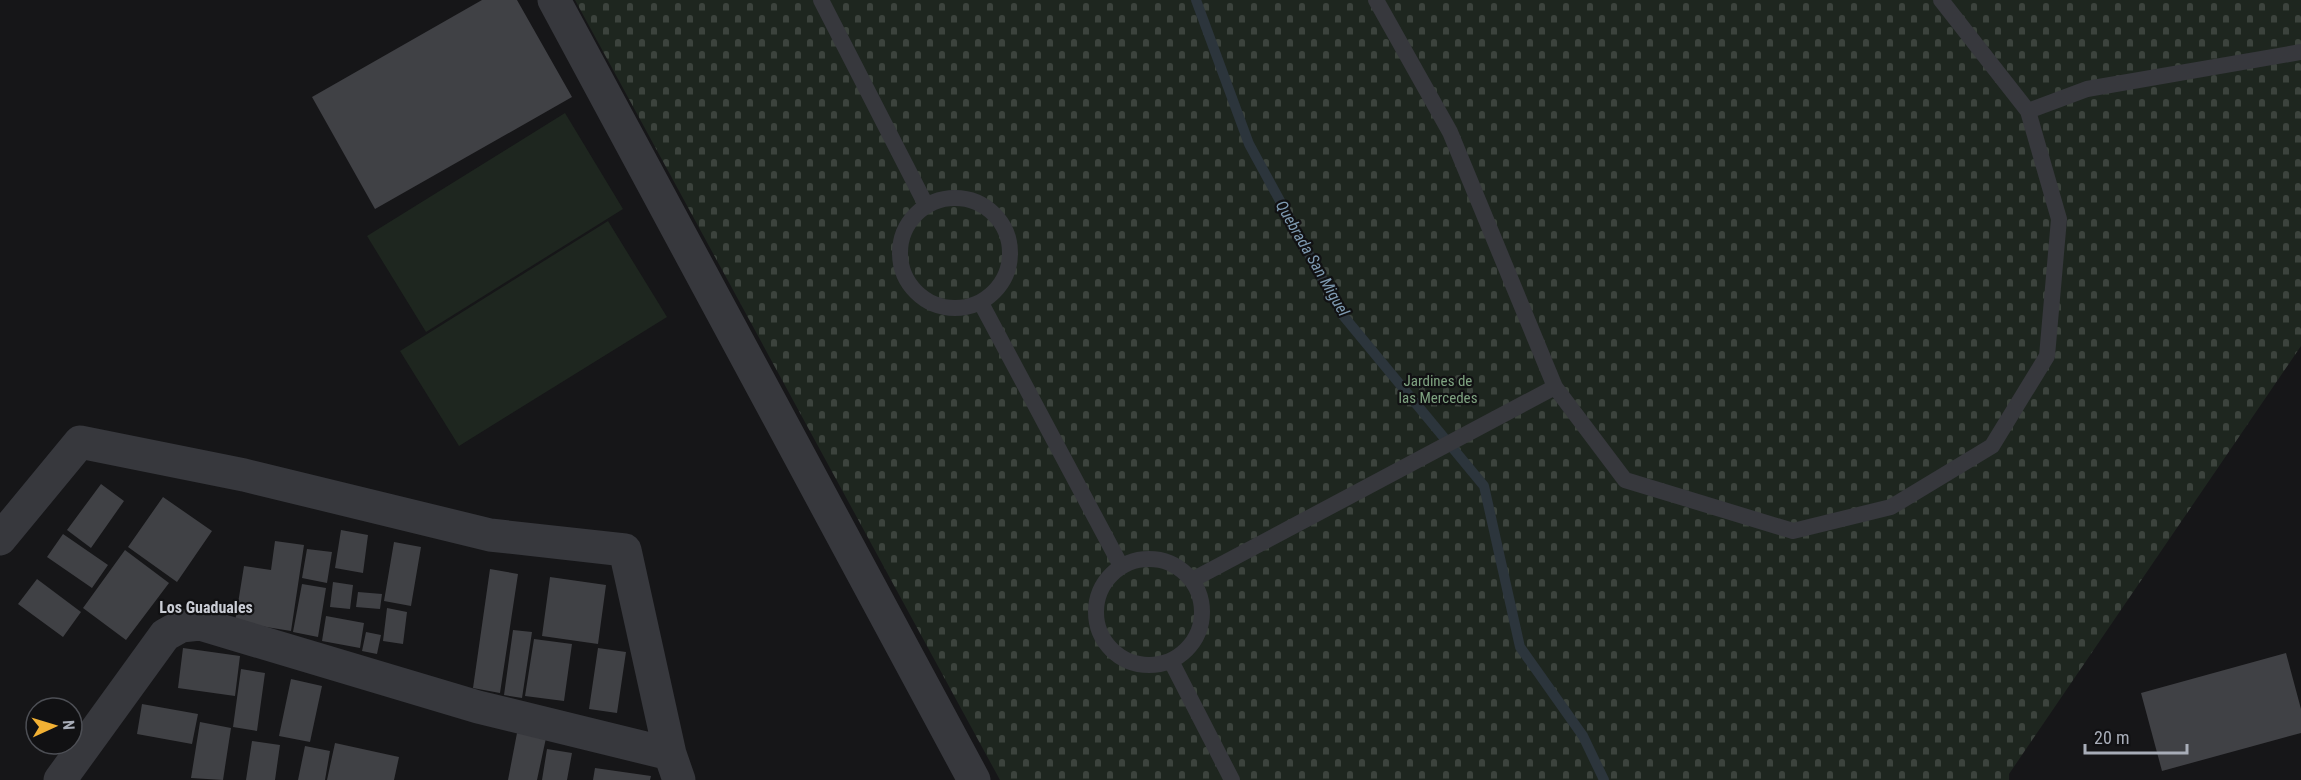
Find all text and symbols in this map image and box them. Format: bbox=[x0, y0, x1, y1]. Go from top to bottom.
water label: Quebrada San Miguel bbox=[1272, 197, 1354, 320]
park label: Jardines de las Mercedes bbox=[1399, 372, 1478, 407]
district label: Los Guaduales bbox=[159, 598, 253, 617]
north arrow bbox=[24, 696, 84, 756]
scale bar bbox=[2085, 717, 2187, 755]
text: N bbox=[59, 719, 78, 731]
text: 20 m bbox=[2094, 727, 2129, 748]

